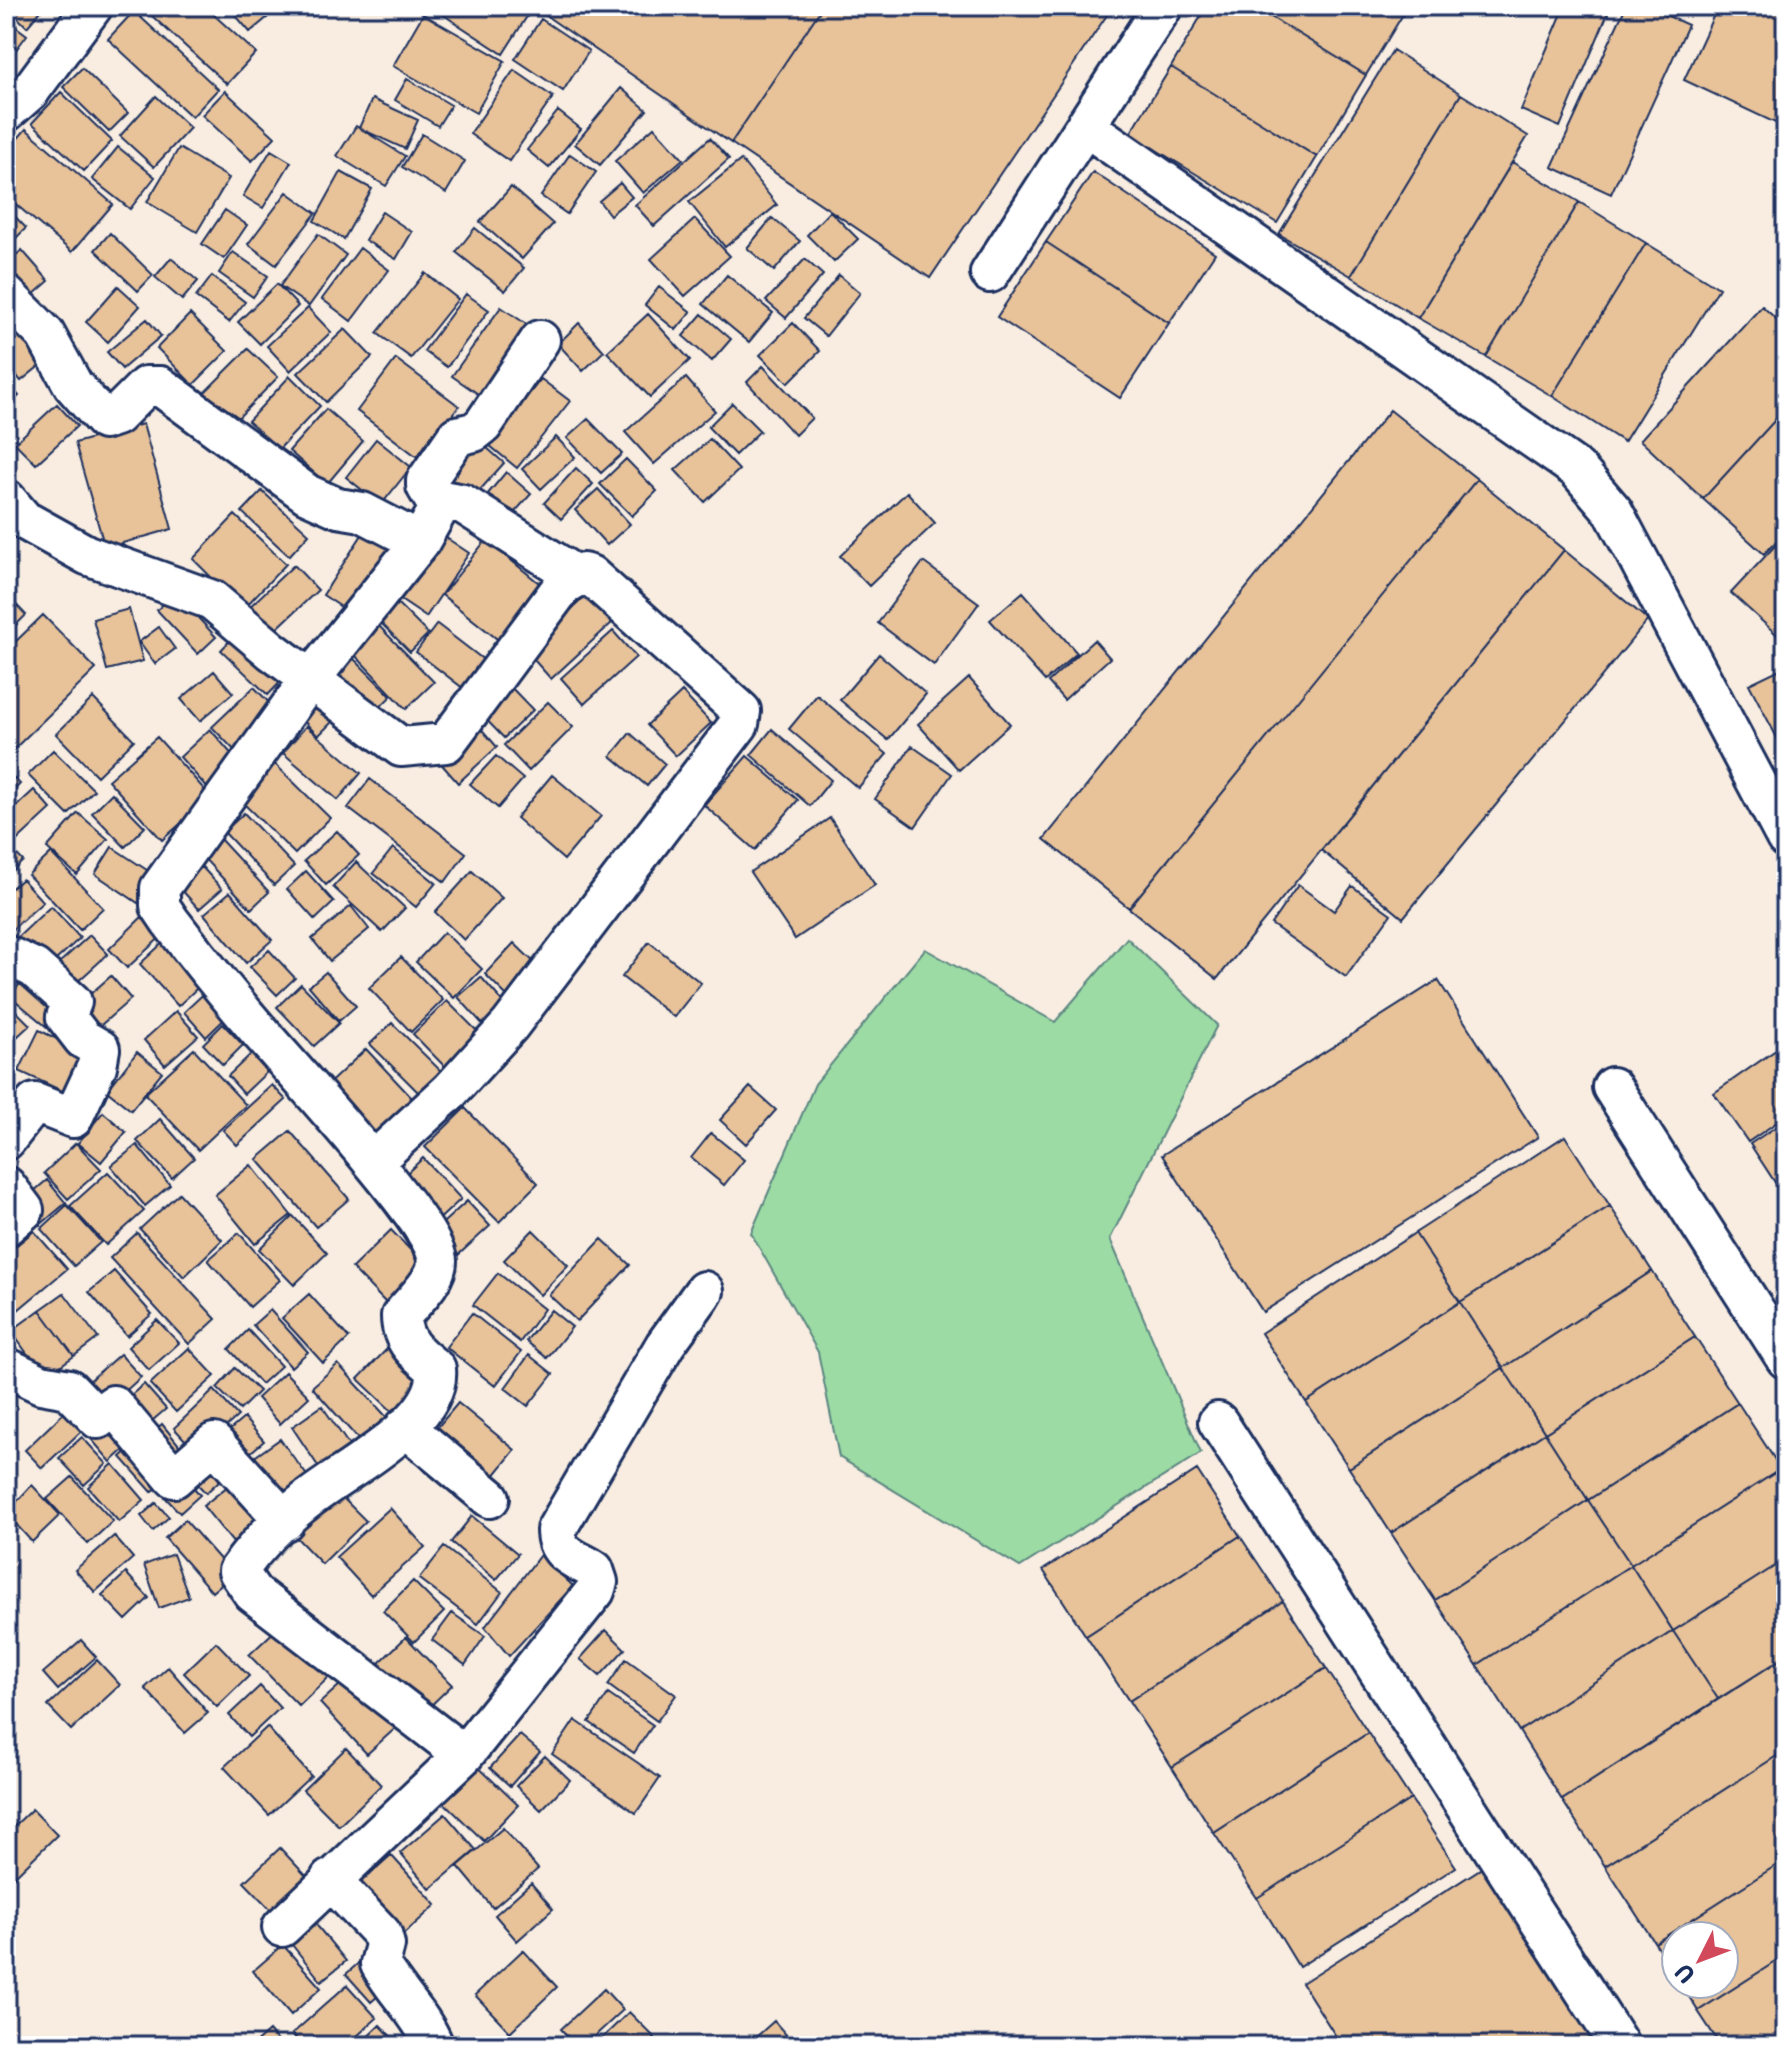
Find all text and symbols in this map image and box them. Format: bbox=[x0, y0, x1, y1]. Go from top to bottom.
north arrow bbox=[1660, 1920, 1740, 2000]
text: U bbox=[1666, 1957, 1702, 1992]

